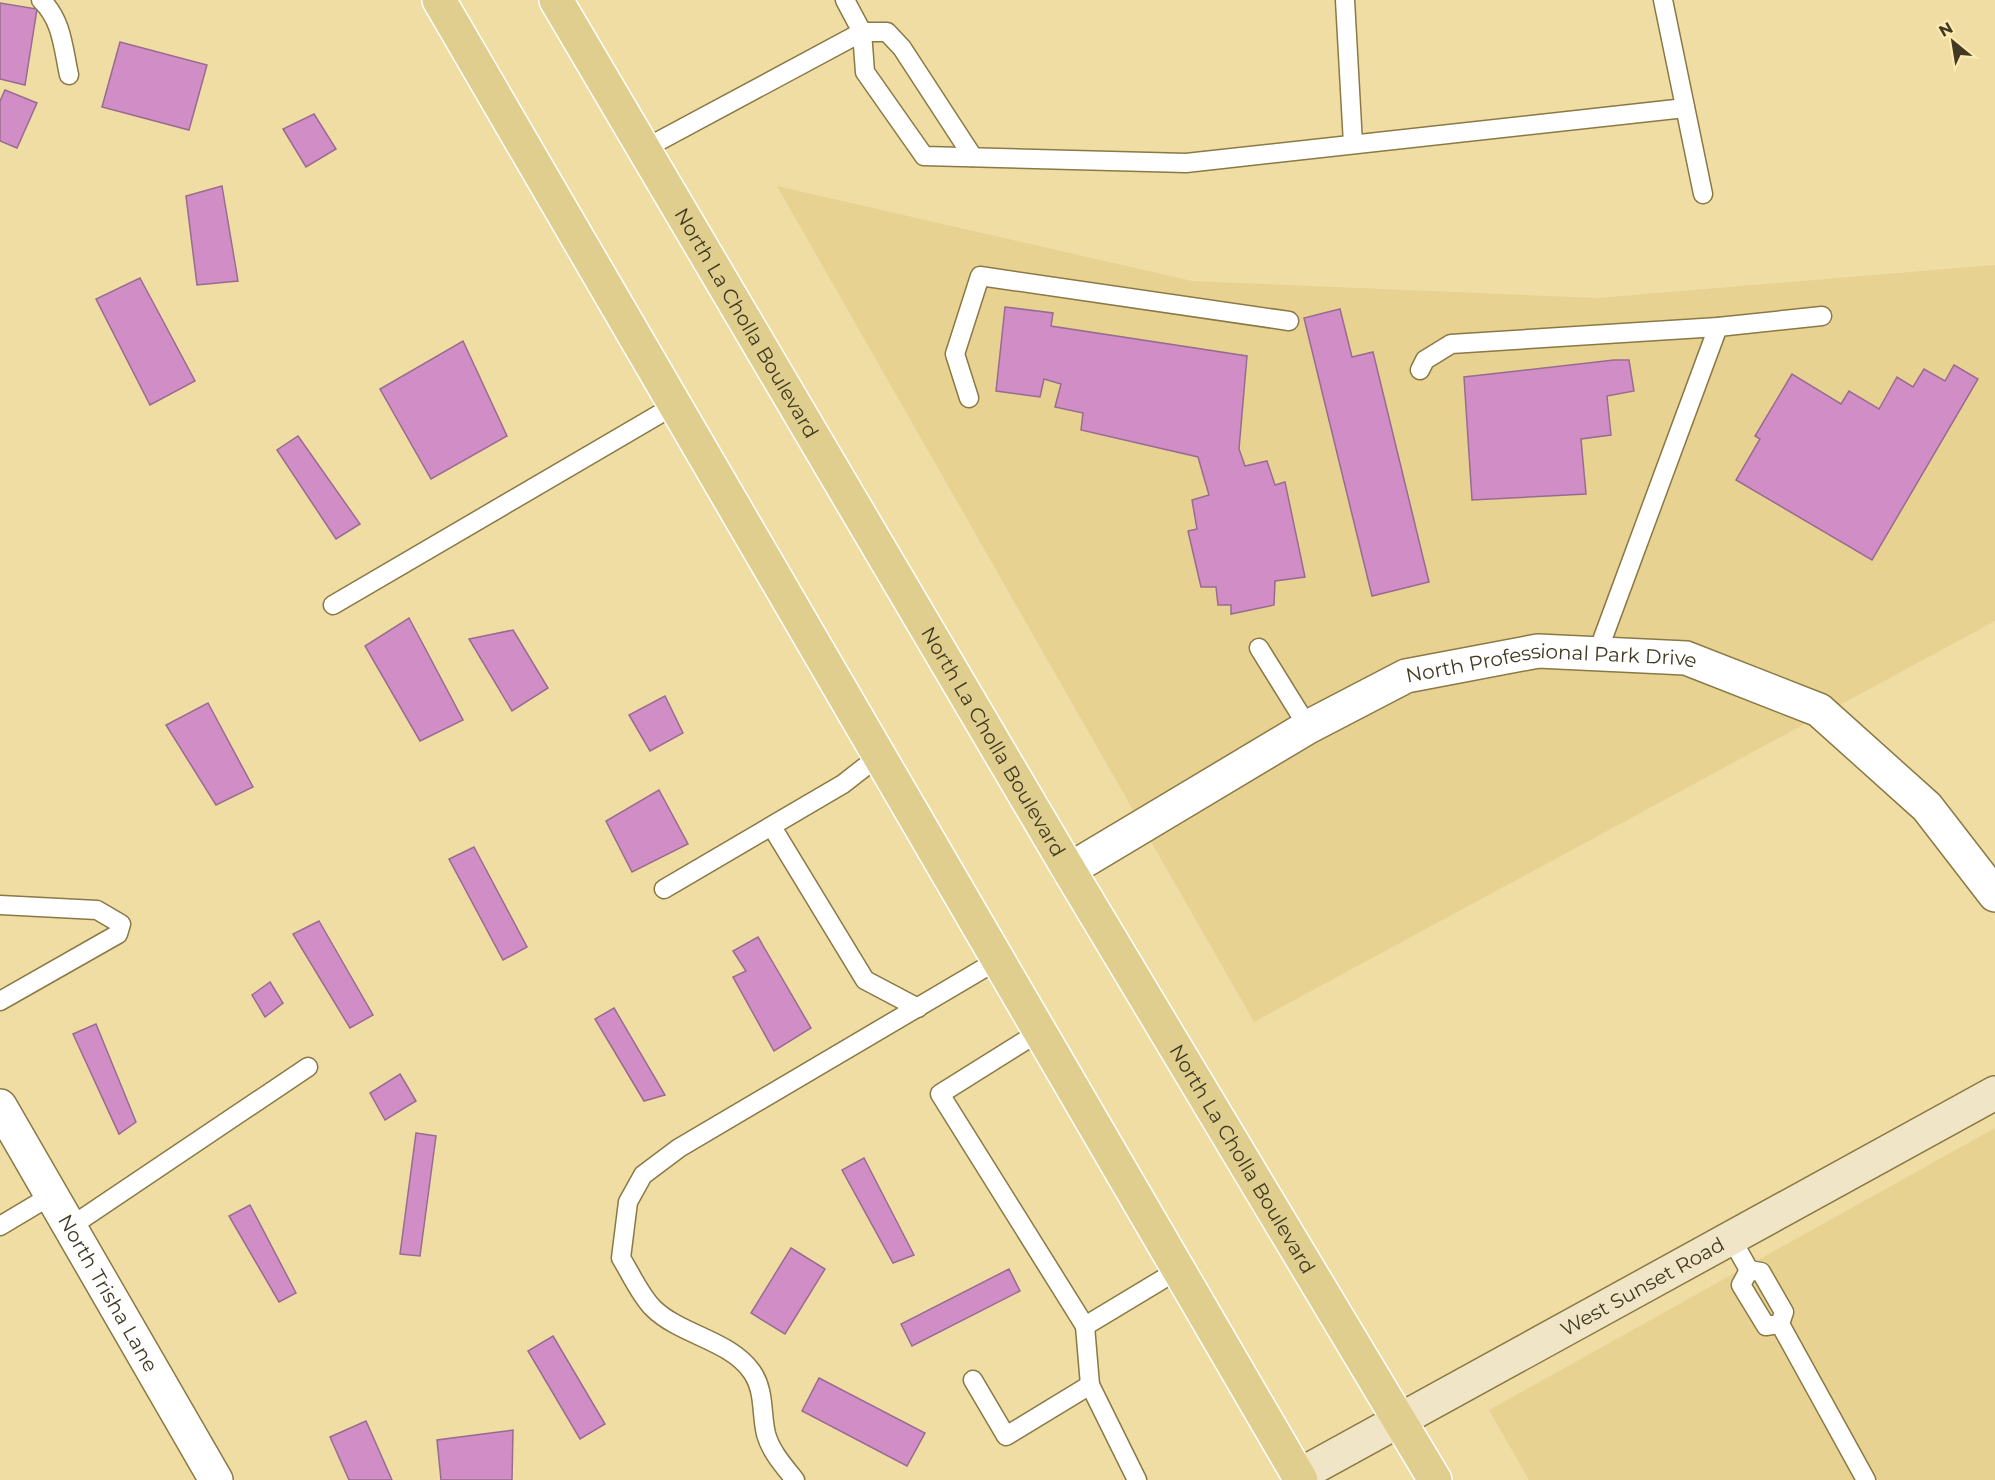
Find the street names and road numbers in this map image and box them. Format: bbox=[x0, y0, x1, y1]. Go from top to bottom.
street label: North La Cholla Boulevard bbox=[669, 204, 824, 442]
street label: North La Cholla Boulevard bbox=[916, 622, 1070, 861]
street label: North Professional Park Drive bbox=[1404, 639, 1701, 688]
street label: North La Cholla Boulevard bbox=[1164, 1040, 1320, 1278]
street label: North Trisha Lane bbox=[53, 1210, 163, 1376]
street label: West Sunset Road bbox=[1556, 1232, 1728, 1341]

